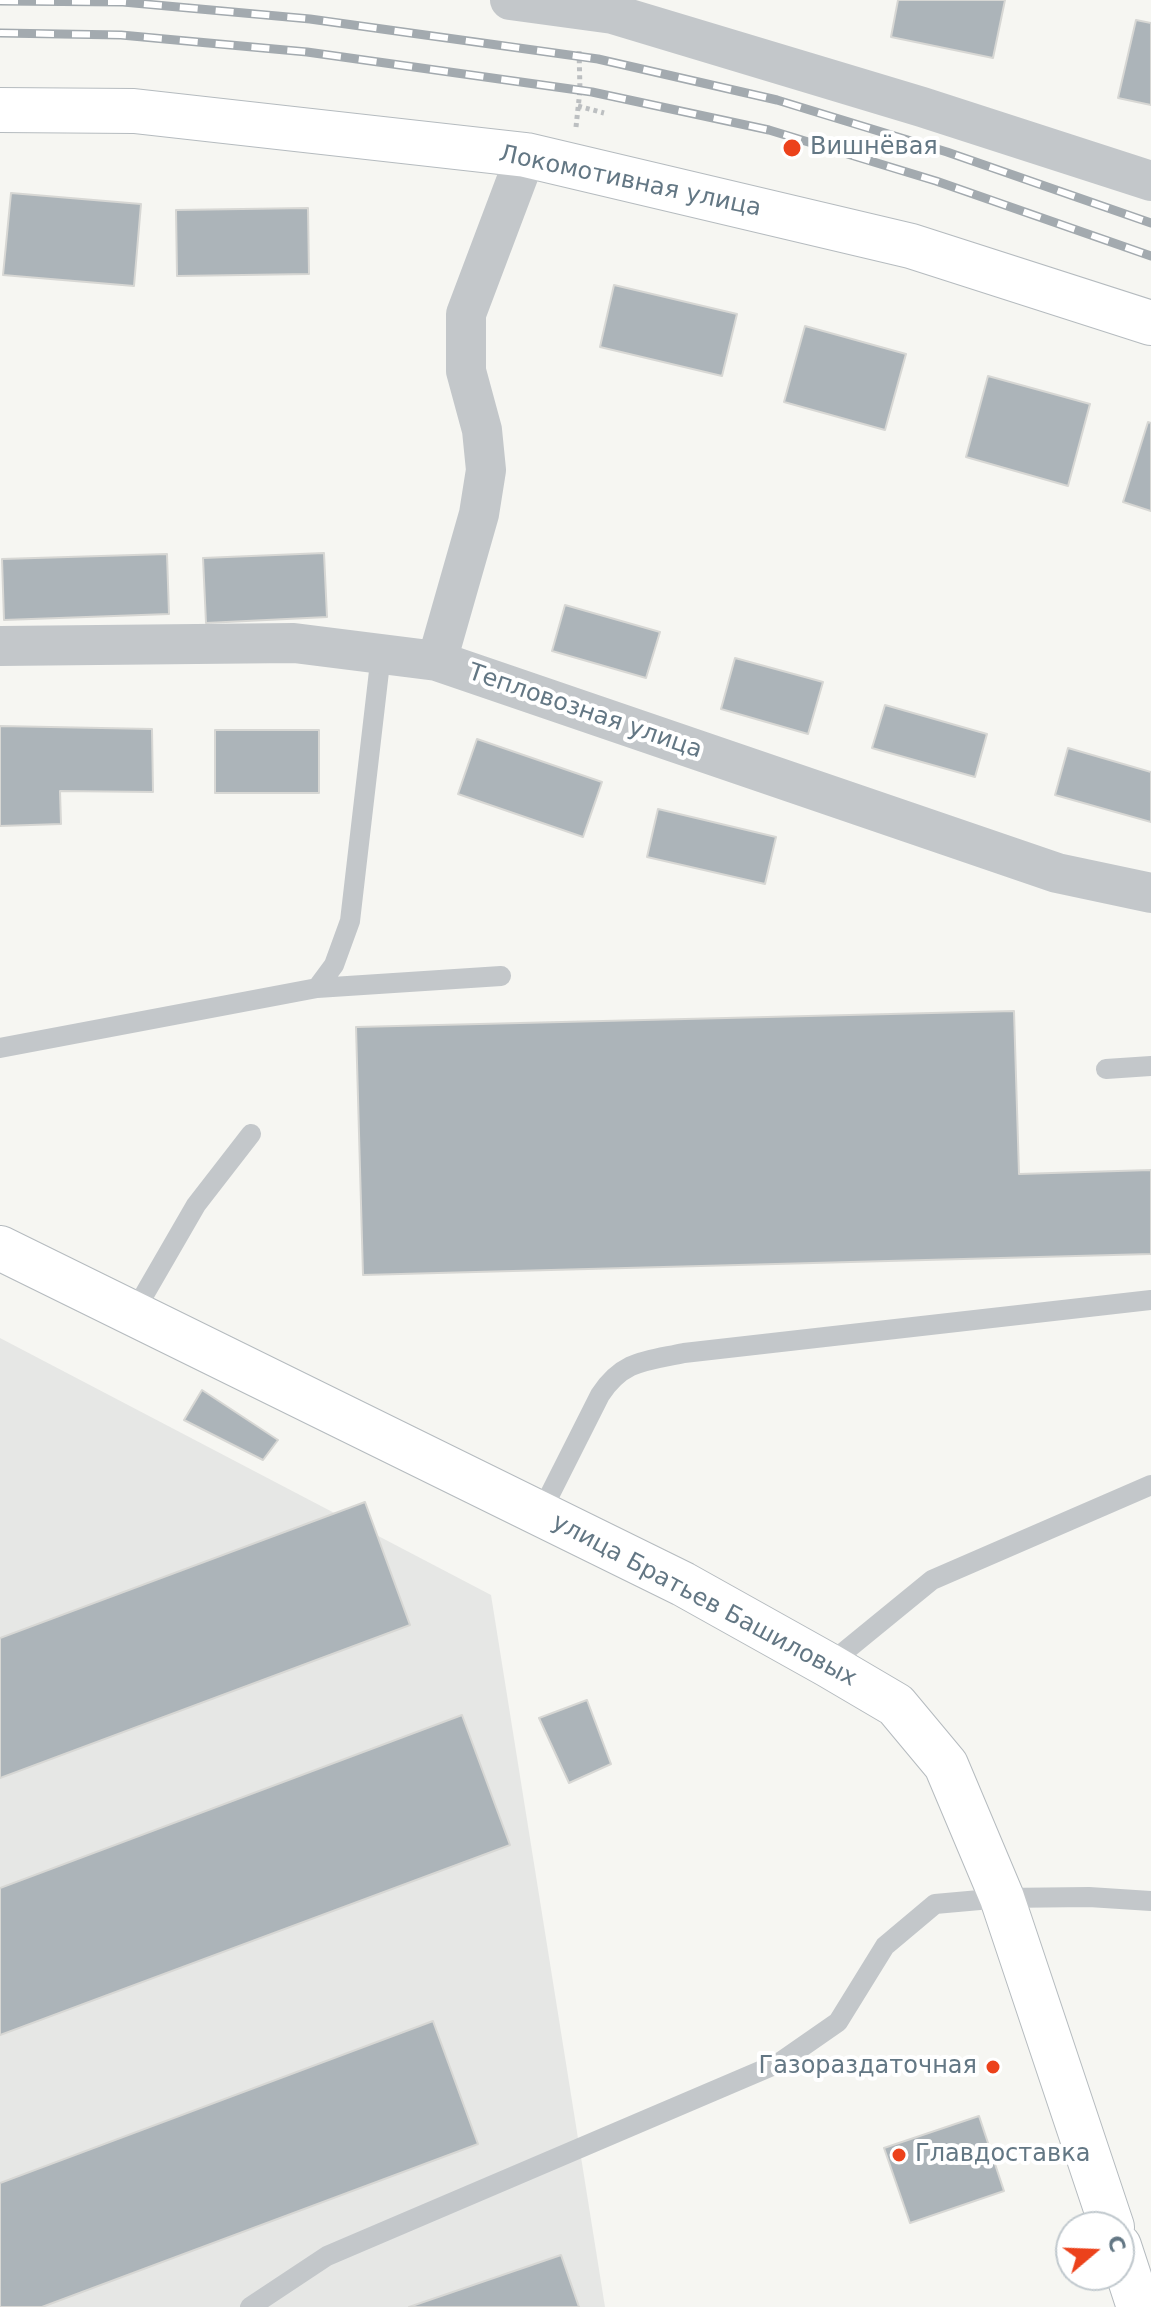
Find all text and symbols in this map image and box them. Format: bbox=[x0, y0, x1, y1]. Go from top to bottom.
place label: Вишнёвая bbox=[810, 134, 938, 162]
marker: Вишнёвая bbox=[781, 137, 803, 159]
street label: Локомотивная улица bbox=[496, 140, 764, 224]
street label: Тепловозная улица bbox=[464, 658, 706, 766]
street label: улица Братьев Башиловых bbox=[547, 1508, 861, 1694]
place label: Газораздаточная bbox=[759, 2053, 977, 2081]
marker: Газораздаточная bbox=[984, 2058, 1002, 2076]
place label: Главдоставка bbox=[915, 2141, 1090, 2169]
marker: Главдоставка bbox=[890, 2146, 908, 2164]
north arrow bbox=[1055, 2211, 1135, 2291]
text: С bbox=[1102, 2232, 1131, 2255]

